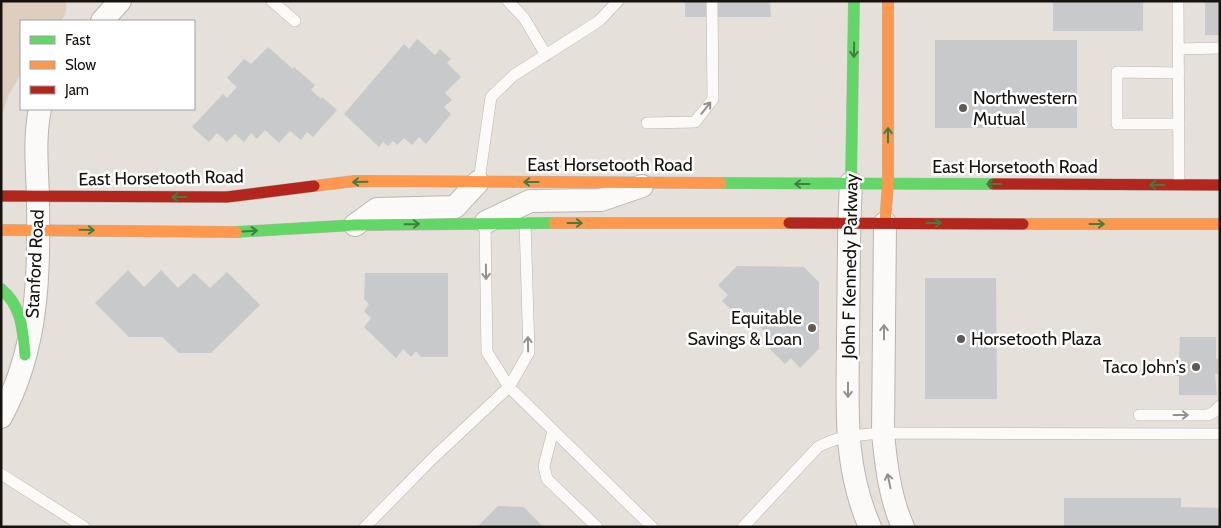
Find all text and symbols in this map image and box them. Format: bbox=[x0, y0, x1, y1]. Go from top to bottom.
legend bbox=[20, 20, 195, 110]
text: Fast bbox=[65, 31, 90, 49]
one-way arrow bbox=[849, 42, 858, 58]
text: Slow bbox=[65, 56, 96, 74]
text: Jam bbox=[64, 81, 89, 99]
place label: Northwestern Mutual bbox=[973, 87, 1077, 130]
one-way arrow bbox=[701, 102, 712, 115]
marker: Northwestern Mutual bbox=[957, 102, 969, 114]
one-way arrow bbox=[883, 127, 893, 143]
street label: East Horsetooth Road bbox=[527, 154, 693, 176]
street label: East Horsetooth Road bbox=[932, 156, 1098, 178]
street label: East Horsetooth Road bbox=[78, 166, 244, 190]
street label: John F Kennedy Parkway bbox=[837, 173, 863, 360]
one-way arrow bbox=[352, 177, 368, 186]
one-way arrow bbox=[524, 178, 540, 187]
one-way arrow bbox=[794, 179, 810, 189]
one-way arrow bbox=[987, 179, 1003, 189]
one-way arrow bbox=[1149, 180, 1166, 190]
one-way arrow bbox=[171, 192, 187, 202]
street label: Stanford Road bbox=[21, 209, 49, 319]
one-way arrow bbox=[566, 218, 582, 228]
one-way arrow bbox=[926, 218, 942, 228]
one-way arrow bbox=[404, 219, 420, 229]
one-way arrow bbox=[1088, 219, 1104, 229]
one-way arrow bbox=[79, 225, 95, 235]
one-way arrow bbox=[241, 227, 257, 236]
one-way arrow bbox=[481, 263, 491, 279]
place label: Equitable Savings & Loan bbox=[687, 307, 802, 350]
marker: Equitable Savings & Loan bbox=[806, 322, 818, 334]
one-way arrow bbox=[879, 324, 889, 340]
place label: Horsetooth Plaza bbox=[971, 328, 1102, 350]
marker: Horsetooth Plaza bbox=[955, 333, 967, 345]
one-way arrow bbox=[524, 336, 533, 352]
place label: Taco John's bbox=[1103, 356, 1186, 378]
marker: Taco John's bbox=[1190, 361, 1202, 373]
one-way arrow bbox=[843, 381, 853, 397]
one-way arrow bbox=[1172, 410, 1189, 420]
one-way arrow bbox=[884, 473, 893, 489]

